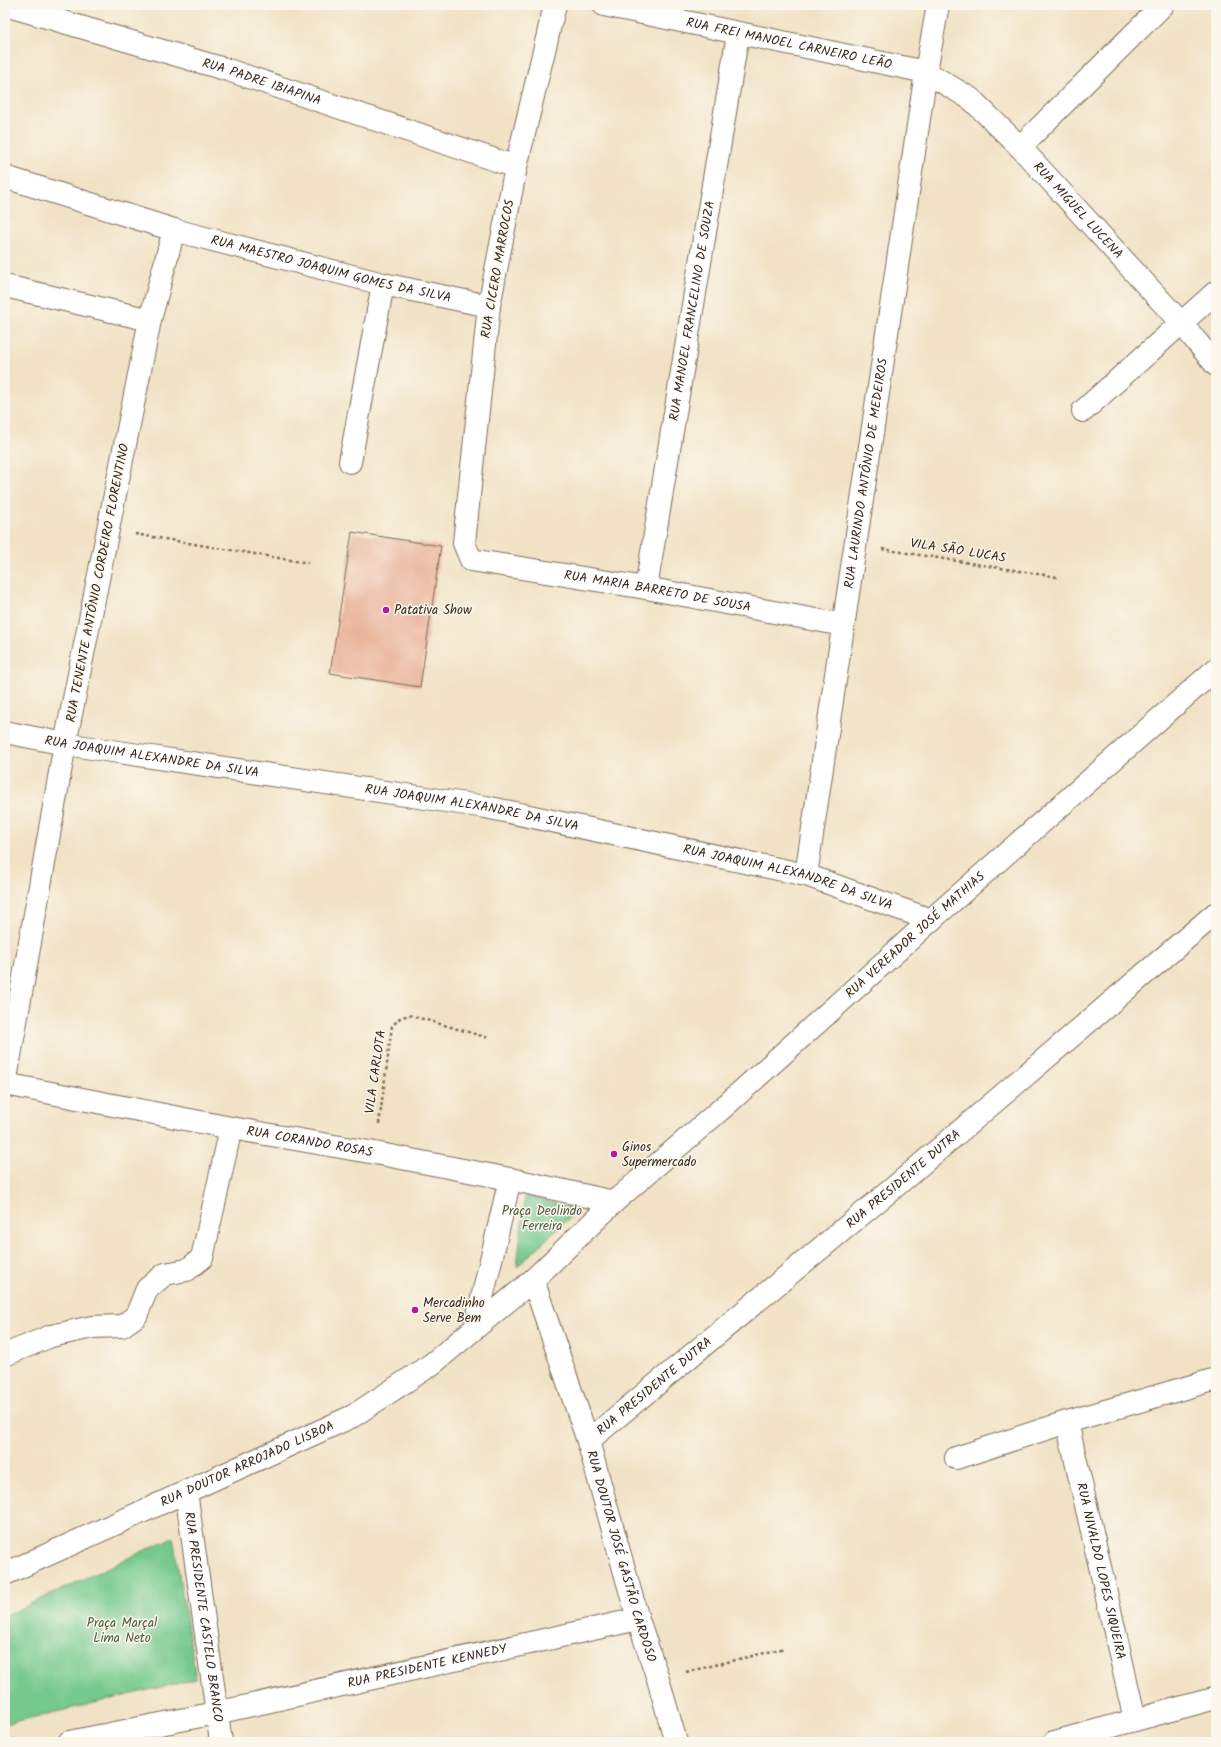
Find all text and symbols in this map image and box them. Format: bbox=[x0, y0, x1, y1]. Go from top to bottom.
street label: RUA FREI MANOEL CARNEIRO LEÃO bbox=[684, 12, 894, 75]
street label: RUA PADRE IBIAPINA bbox=[200, 53, 324, 111]
street label: RUA MIGUEL LUCENA bbox=[1028, 157, 1128, 264]
street label: RUA CICERO MARROCOS bbox=[475, 198, 521, 340]
street label: RUA MANOEL FRANCELINO DE SOUZA bbox=[663, 199, 721, 422]
street label: RUA MAESTRO JOAQUIM GOMES DA SILVA bbox=[209, 229, 453, 308]
street label: RUA LAURINDO ANTÔNIO DE MEDEIROS bbox=[838, 357, 894, 590]
street label: RUA TENENTE ANTÔNIO CORDEIRO FLORENTINO bbox=[61, 442, 135, 724]
street label: VILA SÃO LUCAS bbox=[909, 533, 1007, 569]
street label: RUA MARIA BARRETO DE SOUSA bbox=[563, 565, 753, 618]
place label: Patativa Show bbox=[394, 600, 472, 621]
marker: Patativa Show bbox=[381, 605, 391, 615]
street label: RUA JOAQUIM ALEXANDRE DA SILVA bbox=[43, 730, 261, 783]
street label: RUA JOAQUIM ALEXANDRE DA SILVA bbox=[364, 779, 581, 837]
street label: RUA JOAQUIM ALEXANDRE DA SILVA bbox=[681, 839, 896, 916]
street label: RUA VEREADOR JOSÉ MATHIAS bbox=[840, 866, 990, 1003]
street label: VILA CARLOTA bbox=[360, 1029, 392, 1115]
street label: RUA CORANDO ROSAS bbox=[245, 1120, 374, 1163]
street label: RUA PRESIDENTE DUTRA bbox=[841, 1124, 966, 1234]
place label: Ginos Supermercado bbox=[622, 1137, 696, 1173]
marker: Ginos Supermercado bbox=[609, 1149, 619, 1159]
park label: Praça Deolindo Ferreira bbox=[502, 1201, 582, 1237]
place label: Mercadinho Serve Bem bbox=[423, 1293, 485, 1329]
marker: Mercadinho Serve Bem bbox=[410, 1305, 420, 1315]
street label: RUA PRESIDENTE DUTRA bbox=[592, 1332, 717, 1440]
street label: RUA DOUTOR ARROJADO LISBOA bbox=[157, 1415, 338, 1513]
street label: RUA DOUTOR JOSÉ GASTÃO CARDOSO bbox=[581, 1448, 662, 1665]
street label: RUA NIVALDO LOPES SIQUEIRA bbox=[1071, 1481, 1131, 1662]
street label: RUA PRESIDENTE CASTELO BRANCO bbox=[178, 1510, 229, 1723]
park label: Praça Marçal Lima Neto bbox=[87, 1613, 157, 1649]
street label: RUA PRESIDENTE KENNEDY bbox=[345, 1638, 509, 1694]

